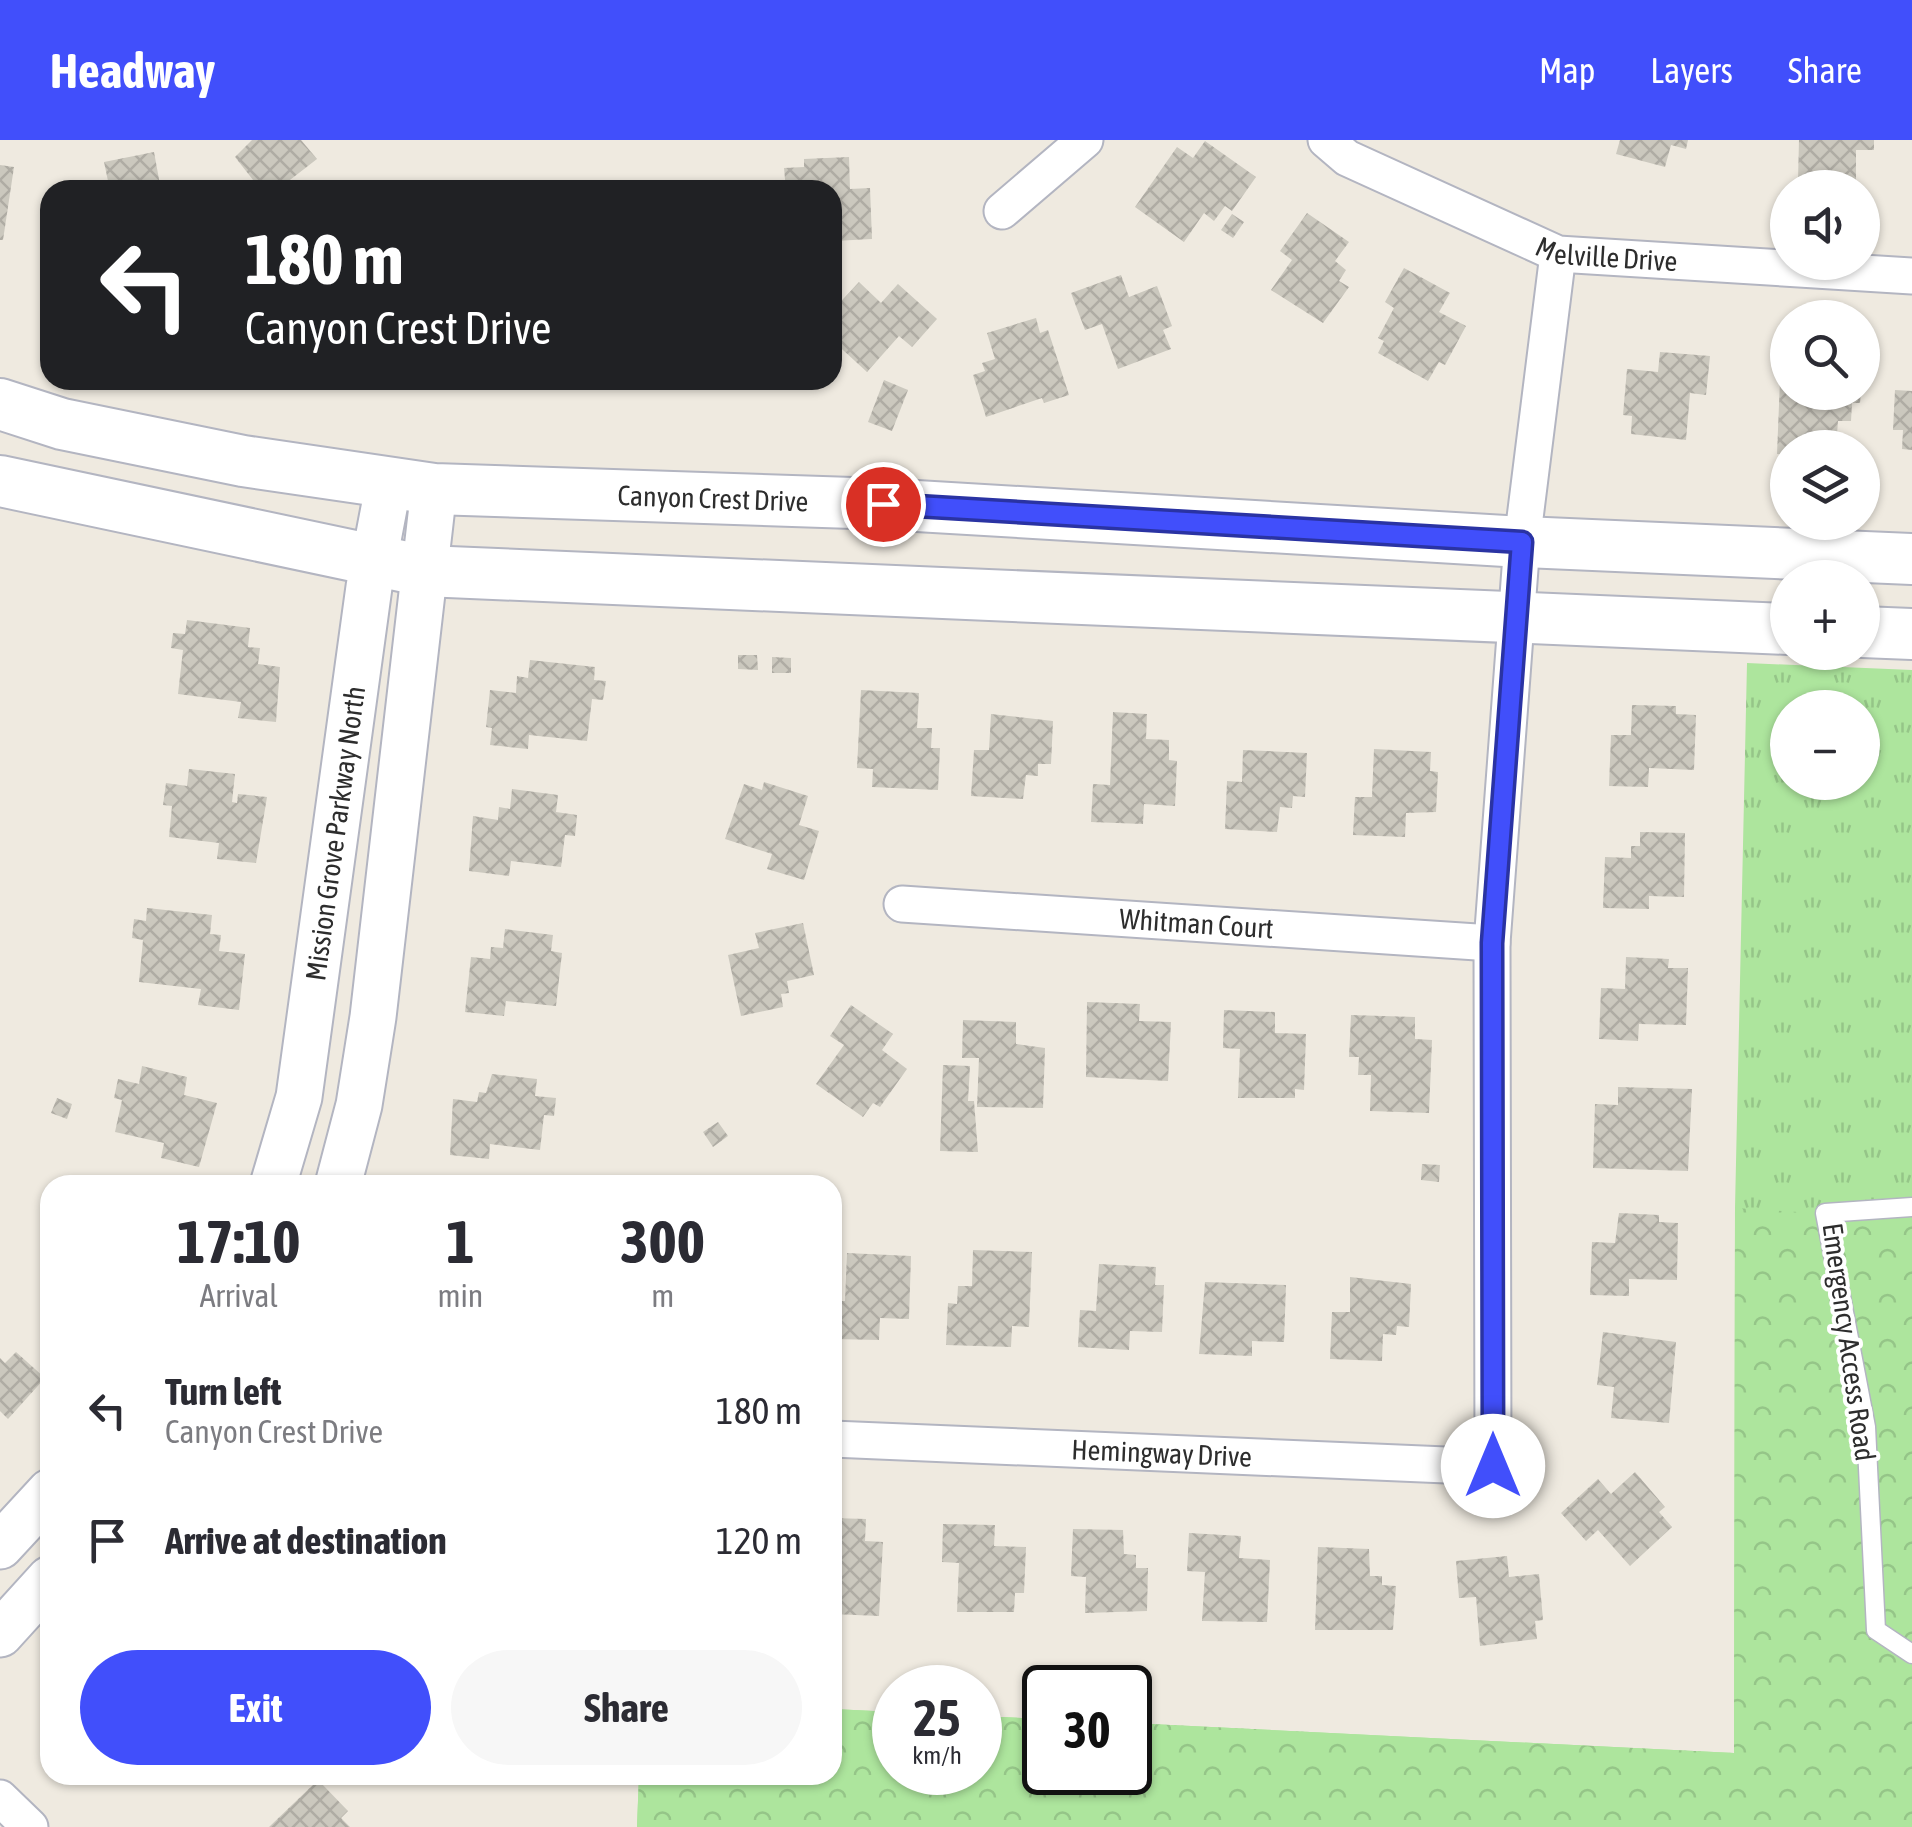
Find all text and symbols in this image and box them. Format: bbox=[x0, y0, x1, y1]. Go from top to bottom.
text: Headway bbox=[50, 43, 215, 98]
text: Map bbox=[1539, 50, 1595, 90]
text: Layers bbox=[1650, 50, 1733, 90]
text: Share bbox=[1788, 50, 1862, 90]
map controls bbox=[1770, 170, 1880, 800]
button: sound bbox=[1770, 170, 1880, 280]
text: 180 m bbox=[245, 219, 404, 299]
icon: left bbox=[80, 220, 210, 350]
street label: Melville Drive bbox=[1531, 230, 1678, 277]
button: search bbox=[1770, 300, 1880, 410]
text: Canyon Crest Drive bbox=[245, 302, 552, 354]
button: layers bbox=[1770, 430, 1880, 540]
pin bbox=[841, 462, 926, 547]
icon: arrive bbox=[856, 477, 911, 532]
street label: Canyon Crest Drive bbox=[617, 479, 809, 517]
button: + bbox=[1770, 560, 1880, 670]
street label: Mission Grove Parkway North bbox=[299, 684, 371, 982]
button: − bbox=[1770, 690, 1880, 800]
street label: Whitman Court bbox=[1118, 902, 1274, 945]
text: 17:10 bbox=[177, 1207, 300, 1276]
text: 1 bbox=[446, 1207, 475, 1276]
text: 300 bbox=[620, 1207, 705, 1276]
street label: Emergency Access Road bbox=[1816, 1221, 1882, 1463]
text: Arrival bbox=[200, 1277, 278, 1314]
text: min bbox=[437, 1277, 483, 1314]
text: m bbox=[651, 1277, 674, 1314]
text: Turn left bbox=[165, 1370, 281, 1413]
icon: left bbox=[80, 1383, 135, 1438]
text: 180 m bbox=[716, 1389, 802, 1432]
text: Canyon Crest Drive bbox=[165, 1413, 383, 1450]
position arrow bbox=[1441, 1414, 1545, 1518]
street label: Hemingway Drive bbox=[1071, 1433, 1253, 1473]
icon: arrive bbox=[80, 1513, 135, 1568]
text: Arrive at destination bbox=[165, 1519, 447, 1562]
text: 120 m bbox=[716, 1519, 802, 1562]
button: Exit bbox=[80, 1650, 431, 1765]
button: Share bbox=[451, 1650, 802, 1765]
speed limit sign: 30 bbox=[1022, 1665, 1152, 1795]
text: 25 bbox=[913, 1689, 960, 1747]
text: km/h bbox=[912, 1741, 962, 1769]

